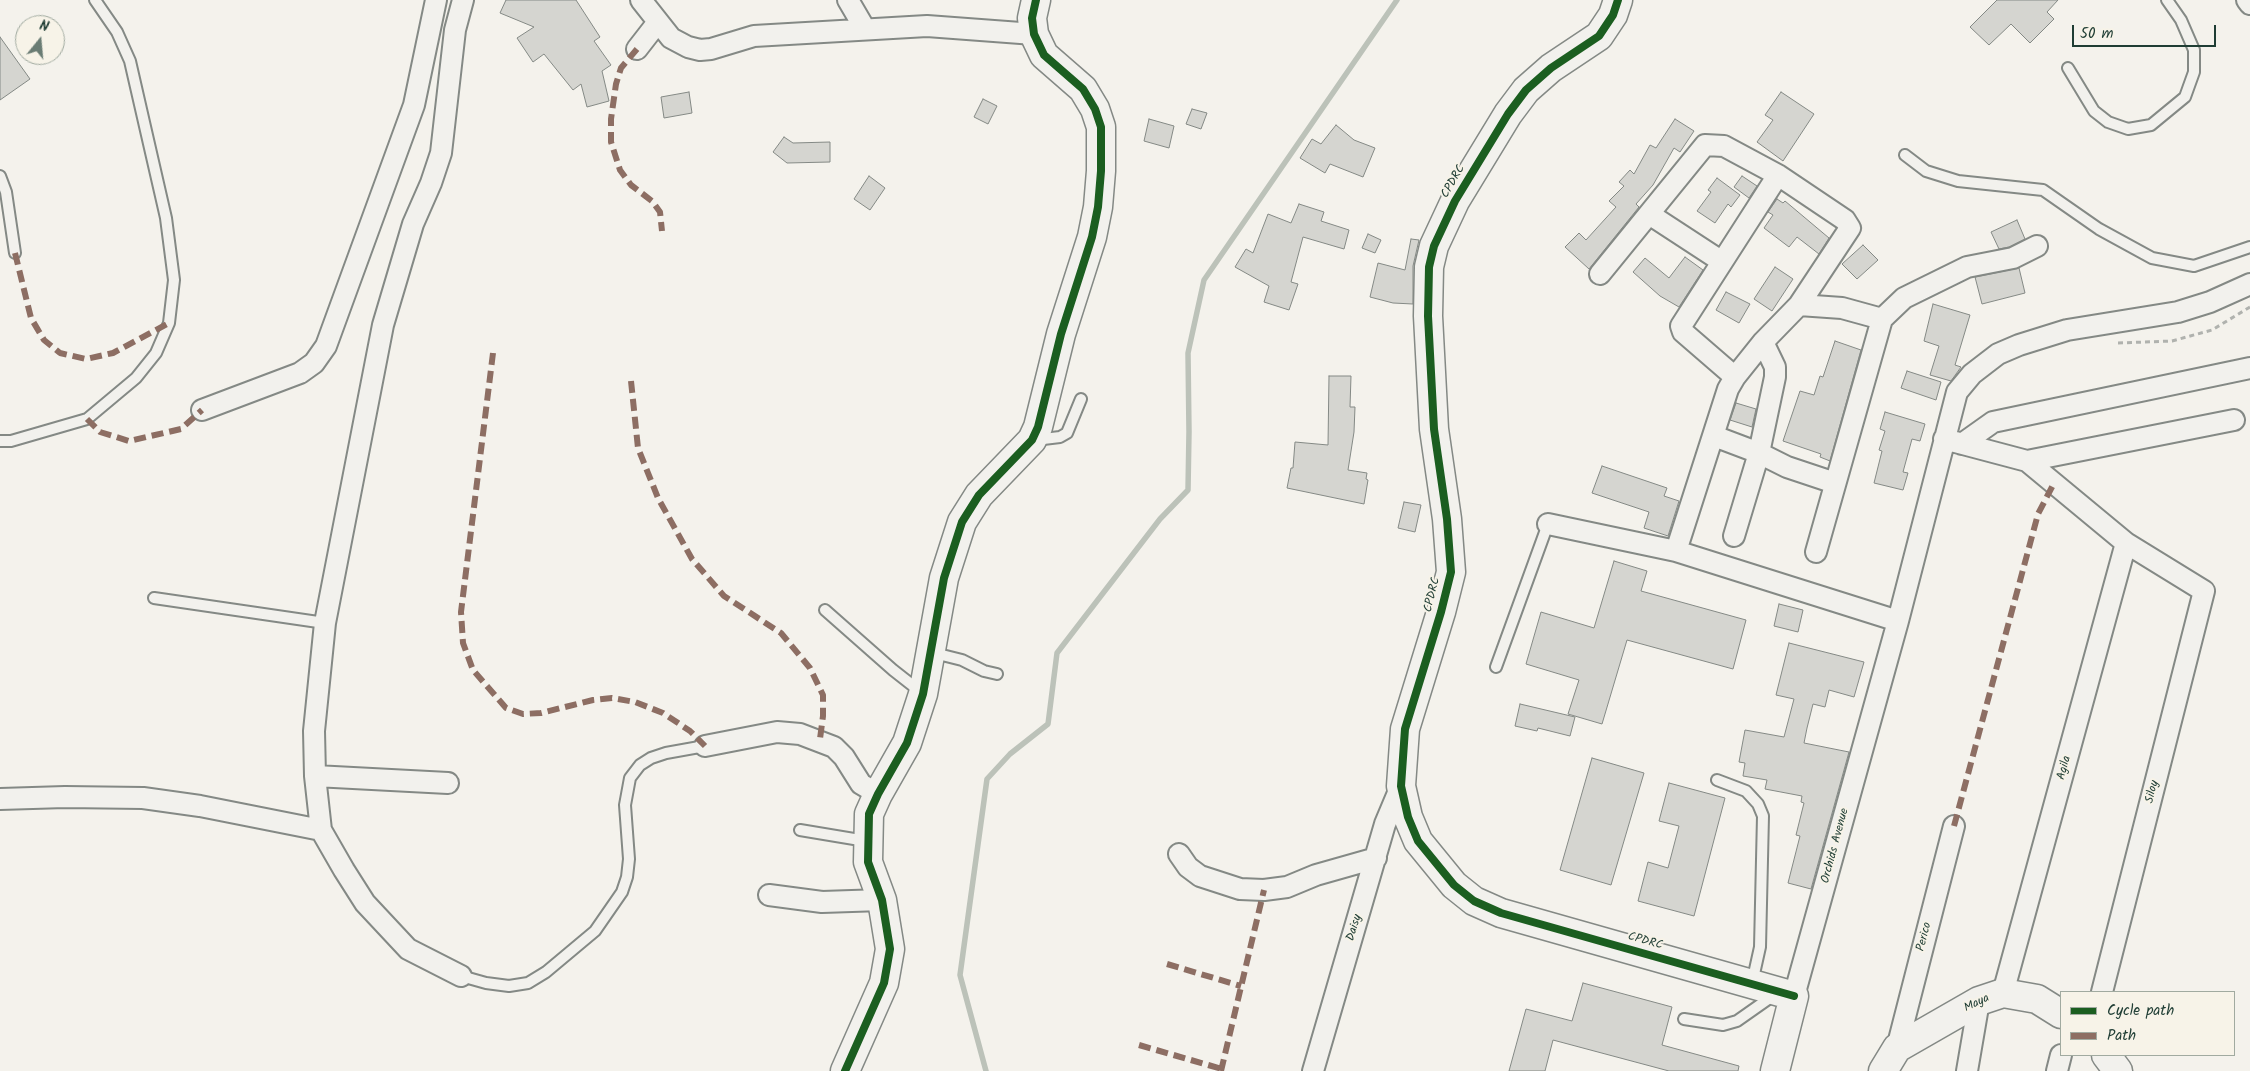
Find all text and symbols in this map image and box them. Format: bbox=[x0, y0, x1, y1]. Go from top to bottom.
north arrow bbox=[15, 15, 65, 65]
text: N bbox=[37, 15, 52, 38]
scale bar bbox=[2075, 15, 2219, 47]
text: 50 m bbox=[2080, 22, 2114, 46]
street label: CPDRC bbox=[1439, 163, 1469, 201]
street label: CPDRC bbox=[1422, 576, 1444, 614]
street label: Agila bbox=[2055, 754, 2075, 782]
street label: Siloy bbox=[2143, 779, 2163, 805]
street label: Orchids Avenue bbox=[1819, 807, 1853, 885]
street label: Daisy bbox=[1344, 913, 1366, 943]
street label: Perico bbox=[1914, 921, 1936, 953]
street label: CPDRC bbox=[1626, 930, 1664, 954]
legend bbox=[2060, 991, 2235, 1056]
street label: Maya bbox=[1962, 992, 1992, 1016]
text: Cycle path bbox=[2107, 999, 2174, 1023]
text: Path bbox=[2107, 1024, 2136, 1048]

